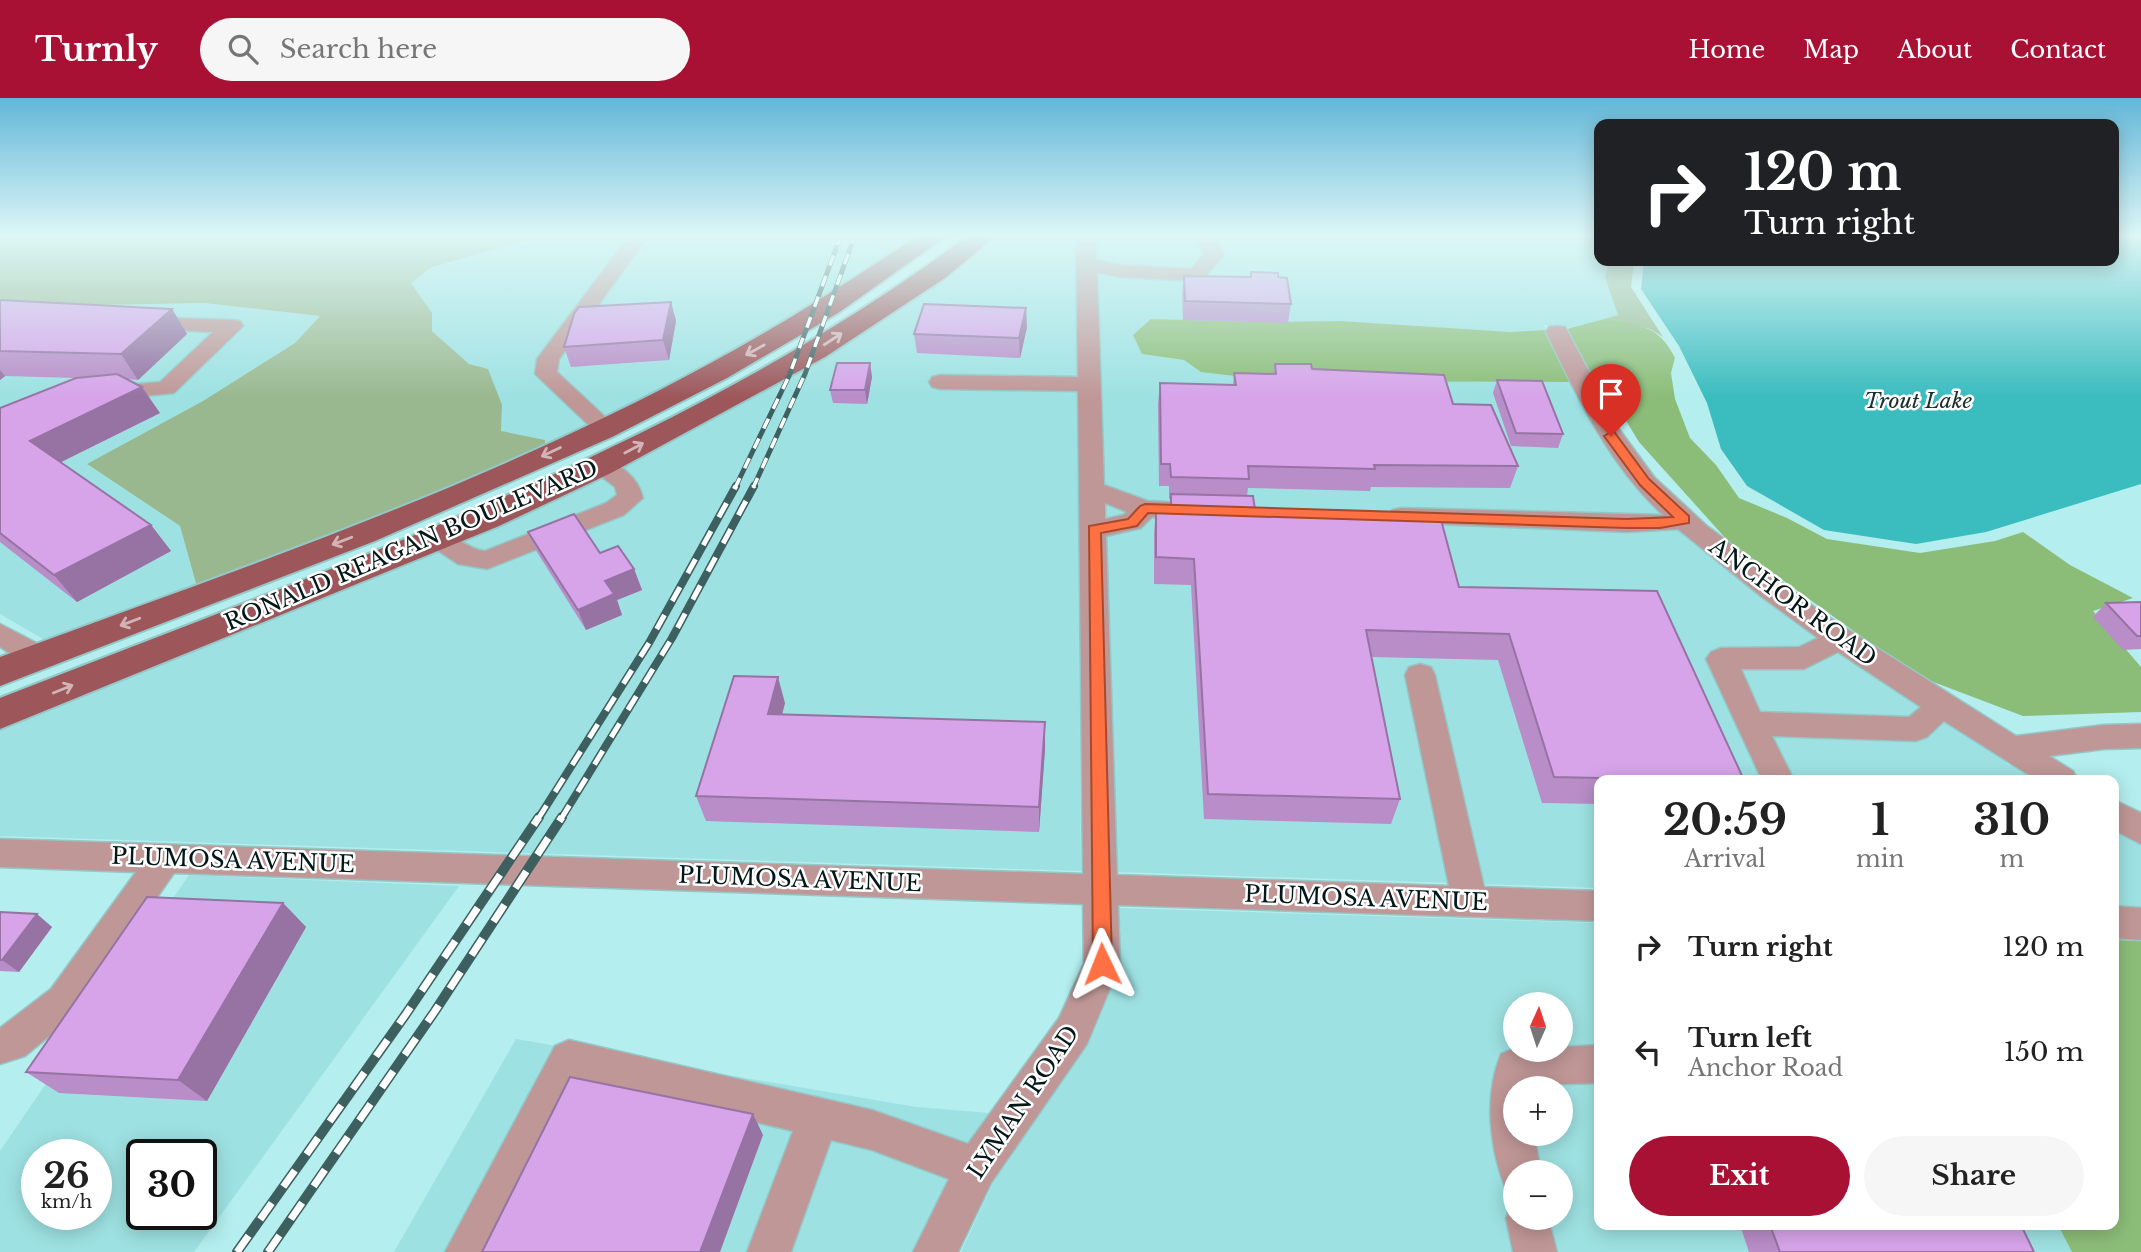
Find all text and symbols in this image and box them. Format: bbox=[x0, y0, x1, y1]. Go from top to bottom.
search box bbox=[200, 18, 690, 81]
text: Turnly bbox=[35, 29, 158, 70]
icon: search bbox=[224, 30, 262, 68]
text: Search here bbox=[280, 33, 437, 65]
text: Home bbox=[1689, 35, 1765, 64]
text: Map bbox=[1803, 35, 1859, 64]
text: About bbox=[1897, 35, 1972, 64]
text: Contact bbox=[2010, 35, 2106, 64]
text: 120 m bbox=[1744, 142, 1902, 203]
icon: right bbox=[1629, 147, 1720, 238]
text: Turn right bbox=[1744, 203, 1915, 243]
one-way arrow bbox=[823, 332, 843, 346]
one-way arrow bbox=[745, 343, 765, 357]
pin bbox=[1581, 364, 1641, 436]
icon: arrive bbox=[1592, 375, 1630, 413]
water label: Trout Lake bbox=[1864, 388, 1972, 414]
one-way arrow bbox=[623, 440, 644, 454]
one-way arrow bbox=[541, 446, 563, 459]
street label: RONALD REAGAN BOULEVARD bbox=[220, 453, 602, 637]
street label: ANCHOR ROAD bbox=[1703, 531, 1882, 672]
one-way arrow bbox=[332, 536, 354, 549]
one-way arrow bbox=[119, 617, 141, 630]
one-way arrow bbox=[52, 682, 74, 695]
text: 20:59 bbox=[1663, 794, 1787, 846]
text: 1 bbox=[1871, 794, 1889, 846]
text: 310 bbox=[1973, 794, 2050, 846]
street label: PLUMOSA AVENUE bbox=[111, 842, 355, 878]
text: Arrival bbox=[1684, 845, 1766, 873]
text: min bbox=[1856, 845, 1904, 873]
text: m bbox=[1999, 845, 2024, 873]
street label: PLUMOSA AVENUE bbox=[678, 861, 922, 897]
street label: PLUMOSA AVENUE bbox=[1244, 880, 1488, 916]
position arrow bbox=[1065, 927, 1139, 1001]
icon: right bbox=[1629, 928, 1667, 966]
text: Turn right bbox=[1688, 931, 1833, 963]
text: 120 m bbox=[2002, 931, 2084, 963]
north arrow bbox=[1503, 992, 1573, 1062]
map controls bbox=[1503, 992, 1573, 1230]
street label: LYMAN ROAD bbox=[961, 1020, 1085, 1184]
text: Turn left bbox=[1688, 1022, 1812, 1054]
icon: left bbox=[1629, 1033, 1667, 1071]
text: 150 m bbox=[2004, 1036, 2084, 1068]
text: Anchor Road bbox=[1688, 1054, 1843, 1082]
button: + bbox=[1503, 1076, 1573, 1146]
button: Exit bbox=[1629, 1136, 1850, 1216]
button: Share bbox=[1864, 1136, 2084, 1216]
speed limit sign: 30 bbox=[126, 1139, 217, 1230]
text: 26 bbox=[43, 1154, 90, 1197]
button: − bbox=[1503, 1160, 1573, 1230]
text: km/h bbox=[41, 1191, 92, 1213]

